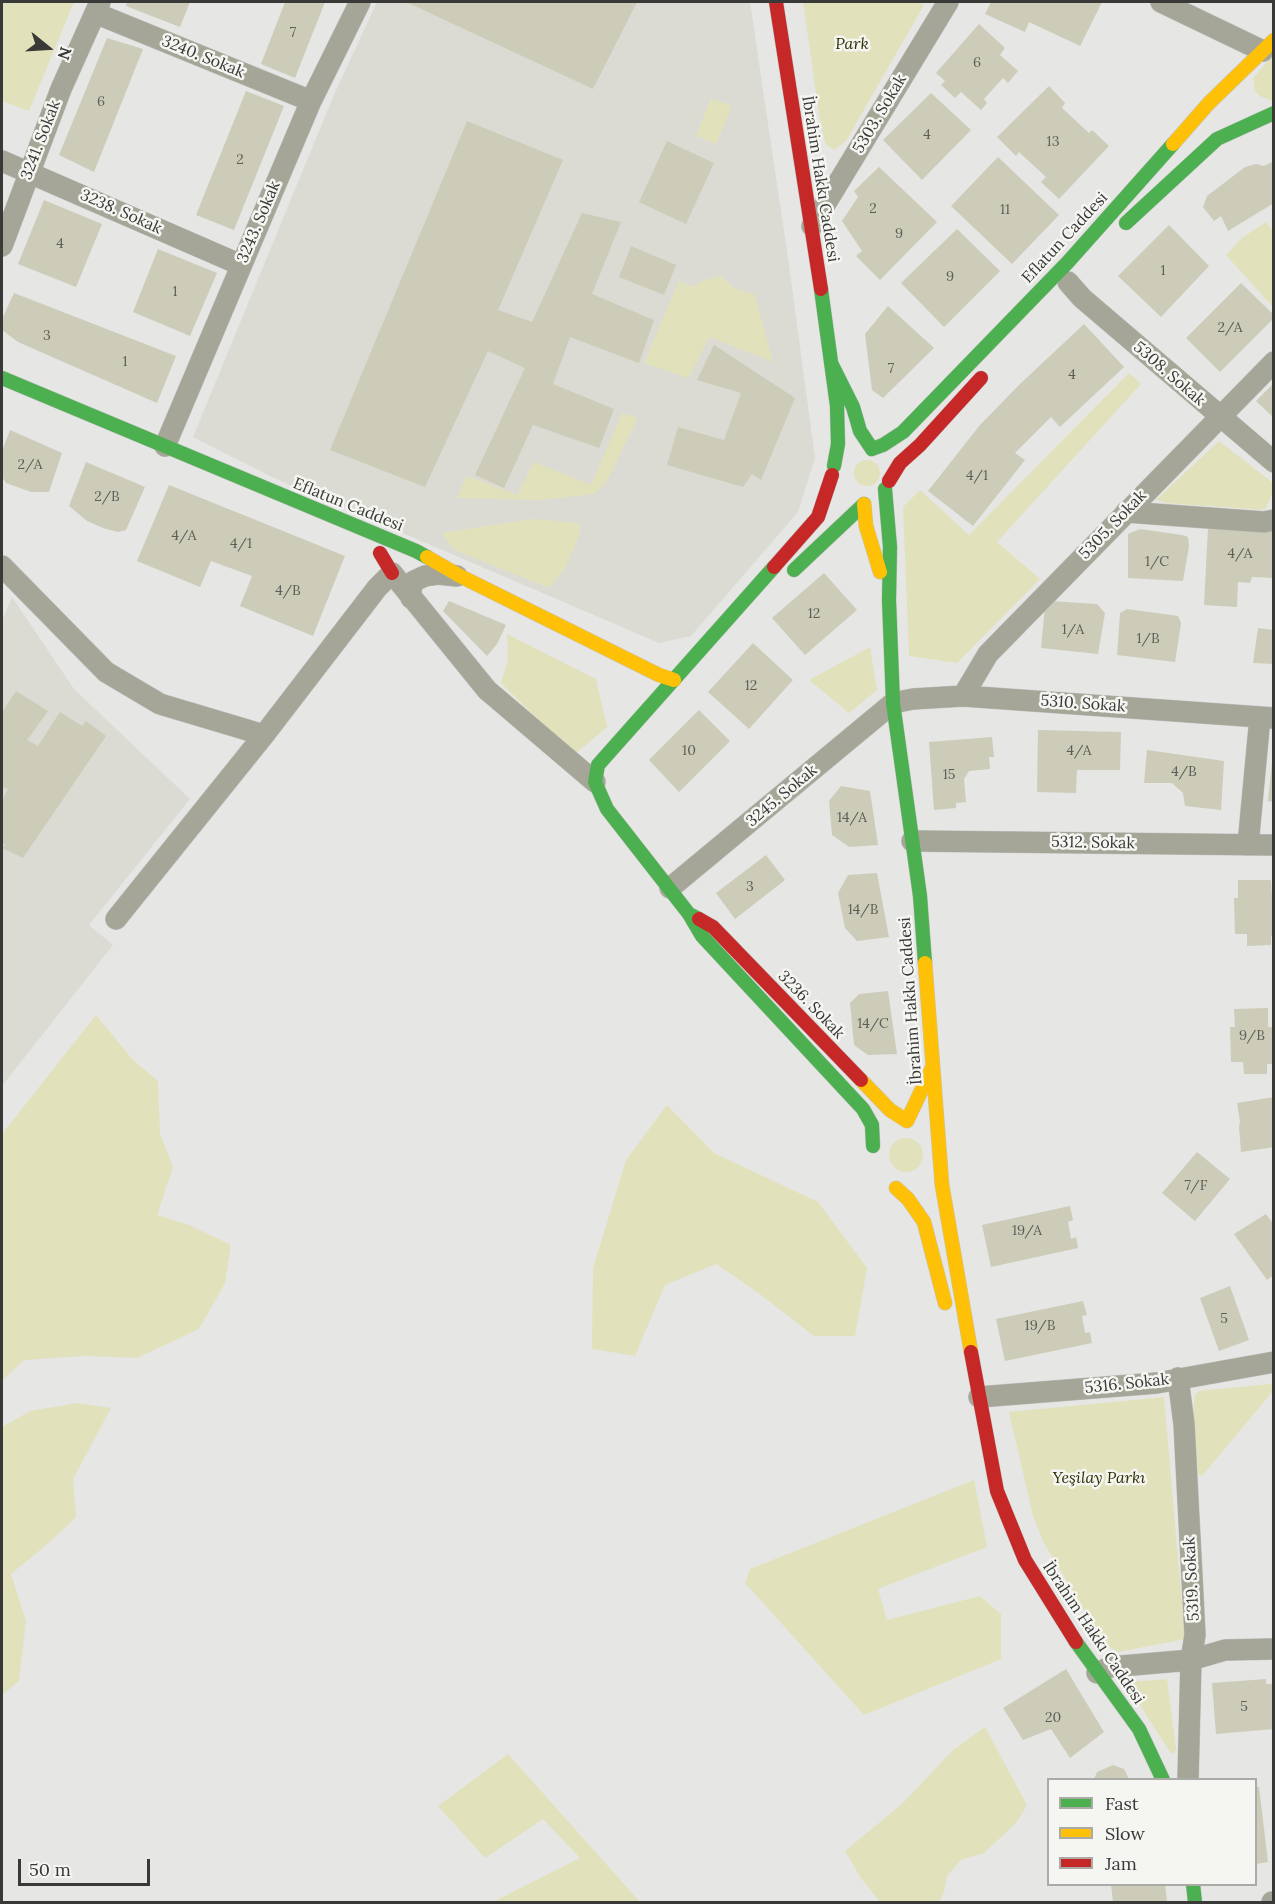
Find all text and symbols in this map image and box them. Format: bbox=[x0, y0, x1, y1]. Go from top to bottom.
north arrow bbox=[18, 18, 78, 78]
house number: 7 bbox=[290, 25, 296, 41]
street label: 3240. Sokak bbox=[159, 32, 247, 82]
park label: Park bbox=[835, 34, 869, 54]
text: N bbox=[54, 45, 77, 63]
house number: 6 bbox=[973, 55, 981, 71]
street label: 5303. Sokak bbox=[849, 71, 911, 157]
house number: 6 bbox=[97, 94, 105, 110]
street label: İbrahim Hakkı Caddesi bbox=[797, 95, 843, 263]
street label: 3241. Sokak bbox=[17, 98, 65, 182]
house number: 4 bbox=[923, 127, 931, 143]
house number: 13 bbox=[1047, 134, 1059, 150]
house number: 2 bbox=[236, 152, 244, 168]
street label: 3243. Sokak bbox=[233, 178, 285, 266]
street label: 3238. Sokak bbox=[77, 185, 165, 239]
street label: Eflatun Caddesi bbox=[1018, 189, 1112, 287]
house number: 2 bbox=[869, 201, 877, 217]
house number: 11 bbox=[1000, 202, 1010, 218]
house number: 9 bbox=[895, 226, 903, 242]
house number: 4 bbox=[56, 236, 64, 252]
house number: 1 bbox=[1160, 263, 1166, 279]
house number: 9 bbox=[946, 269, 954, 285]
house number: 1 bbox=[172, 284, 178, 300]
house number: 2/A bbox=[1218, 320, 1242, 336]
house number: 3 bbox=[43, 328, 51, 344]
street label: 5308. Sokak bbox=[1129, 338, 1209, 410]
house number: 1 bbox=[122, 354, 128, 370]
house number: 7 bbox=[888, 361, 894, 377]
house number: 4 bbox=[1068, 367, 1076, 383]
house number: 2/A bbox=[18, 457, 42, 473]
house number: 4/1 bbox=[966, 468, 988, 484]
street label: Eflatun Caddesi bbox=[290, 474, 406, 536]
street label: 5305. Sokak bbox=[1075, 487, 1151, 563]
house number: 2/B bbox=[94, 489, 120, 505]
house number: 4/A bbox=[171, 528, 197, 544]
house number: 4/1 bbox=[230, 536, 252, 552]
house number: 4/A bbox=[1227, 546, 1253, 562]
house number: 1/C bbox=[1145, 554, 1169, 570]
house number: 4/B bbox=[275, 583, 301, 599]
house number: 12 bbox=[808, 606, 820, 622]
house number: 1/A bbox=[1062, 622, 1084, 638]
house number: 1/B bbox=[1136, 631, 1160, 647]
house number: 12 bbox=[745, 678, 757, 694]
street label: 5310. Sokak bbox=[1040, 691, 1126, 717]
house number: 10 bbox=[682, 743, 696, 759]
house number: 4/A bbox=[1066, 743, 1092, 759]
street label: 3245. Sokak bbox=[743, 761, 821, 831]
house number: 4/B bbox=[1171, 764, 1197, 780]
house number: 15 bbox=[943, 767, 955, 783]
house number: 14/A bbox=[837, 810, 867, 826]
street label: 5312. Sokak bbox=[1051, 833, 1135, 853]
house number: 3 bbox=[746, 879, 754, 895]
house number: 14/B bbox=[848, 902, 878, 918]
street label: İbrahim Hakkı Caddesi bbox=[896, 917, 926, 1085]
street label: 3236. Sokak bbox=[774, 967, 848, 1043]
house number: 14/C bbox=[857, 1016, 889, 1032]
house number: 9/B bbox=[1239, 1028, 1265, 1044]
house number: 7/F bbox=[1185, 1178, 1207, 1194]
house number: 19/A bbox=[1012, 1223, 1042, 1239]
house number: 5 bbox=[1220, 1311, 1228, 1327]
house number: 19/B bbox=[1025, 1318, 1055, 1334]
street label: 5316. Sokak bbox=[1084, 1370, 1170, 1398]
park label: Yeşilay Parkı bbox=[1052, 1468, 1146, 1488]
street label: 5319. Sokak bbox=[1180, 1536, 1204, 1622]
street label: İbrahim Hakkı Caddesi bbox=[1038, 1558, 1148, 1708]
house number: 5 bbox=[1240, 1699, 1248, 1715]
house number: 20 bbox=[1045, 1710, 1061, 1726]
legend bbox=[1047, 1778, 1257, 1886]
text: Fast bbox=[1105, 1792, 1139, 1815]
text: Slow bbox=[1105, 1822, 1145, 1845]
scale bar bbox=[21, 1847, 153, 1885]
text: Jam bbox=[1105, 1852, 1137, 1875]
text: 50 m bbox=[29, 1858, 71, 1881]

